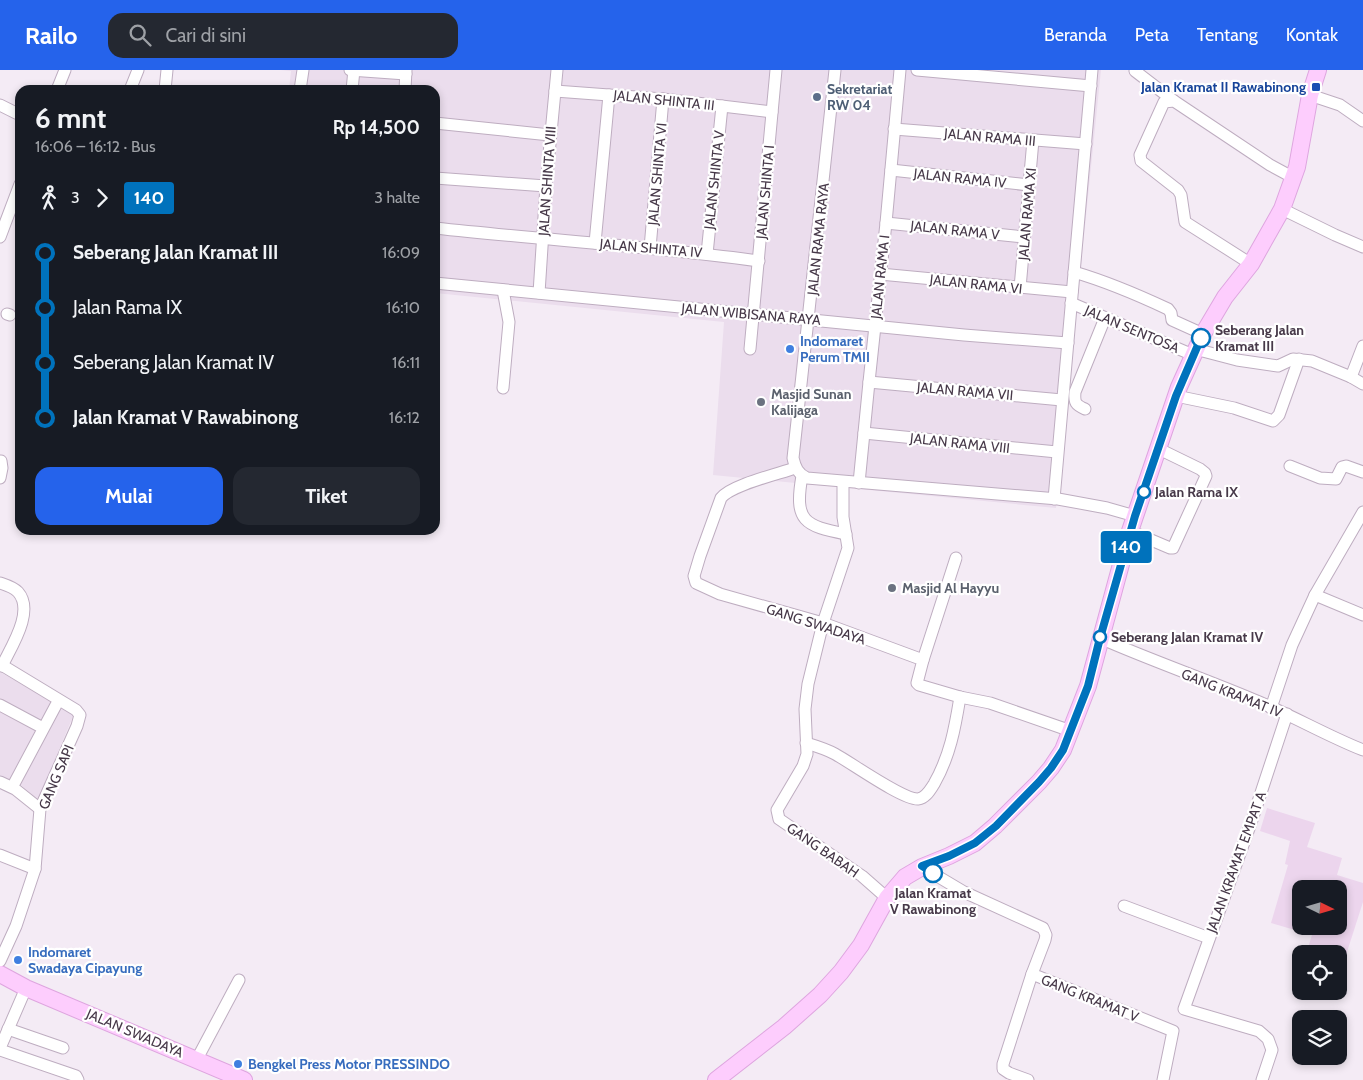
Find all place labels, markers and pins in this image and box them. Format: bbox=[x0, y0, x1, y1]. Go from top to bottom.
place label: Jalan Kramat II Rawabinong bbox=[1140, 78, 1306, 96]
place label: Sekretariat RW 04 bbox=[827, 80, 892, 114]
marker: Jalan Kramat II Rawabinong bbox=[1310, 81, 1322, 93]
marker: Sekretariat RW 04 bbox=[811, 91, 823, 103]
place label: Seberang Jalan Kramat III bbox=[1215, 321, 1304, 355]
marker: Seberang Jalan Kramat III bbox=[1191, 328, 1211, 348]
place label: Indomaret Perum TMII bbox=[800, 332, 870, 366]
marker: Indomaret Perum TMII bbox=[784, 343, 796, 355]
place label: Masjid Sunan Kalijaga bbox=[771, 385, 852, 419]
marker: Masjid Sunan Kalijaga bbox=[755, 396, 767, 408]
place label: Jalan Rama IX bbox=[1154, 483, 1238, 501]
marker: Jalan Rama IX bbox=[1137, 485, 1151, 499]
place label: Masjid Al Hayyu bbox=[902, 579, 999, 597]
marker: Masjid Al Hayyu bbox=[886, 582, 898, 594]
place label: Seberang Jalan Kramat IV bbox=[1111, 628, 1263, 646]
marker: Seberang Jalan Kramat IV bbox=[1093, 630, 1107, 644]
marker: Jalan Kramat V Rawabinong bbox=[923, 863, 943, 883]
place label: Jalan Kramat V Rawabinong bbox=[890, 884, 976, 918]
place label: Indomaret Swadaya Cipayung bbox=[28, 943, 142, 977]
marker: Indomaret Swadaya Cipayung bbox=[12, 954, 24, 966]
place label: Bengkel Press Motor PRESSINDO bbox=[248, 1055, 450, 1073]
marker: Bengkel Press Motor PRESSINDO bbox=[232, 1058, 244, 1070]

